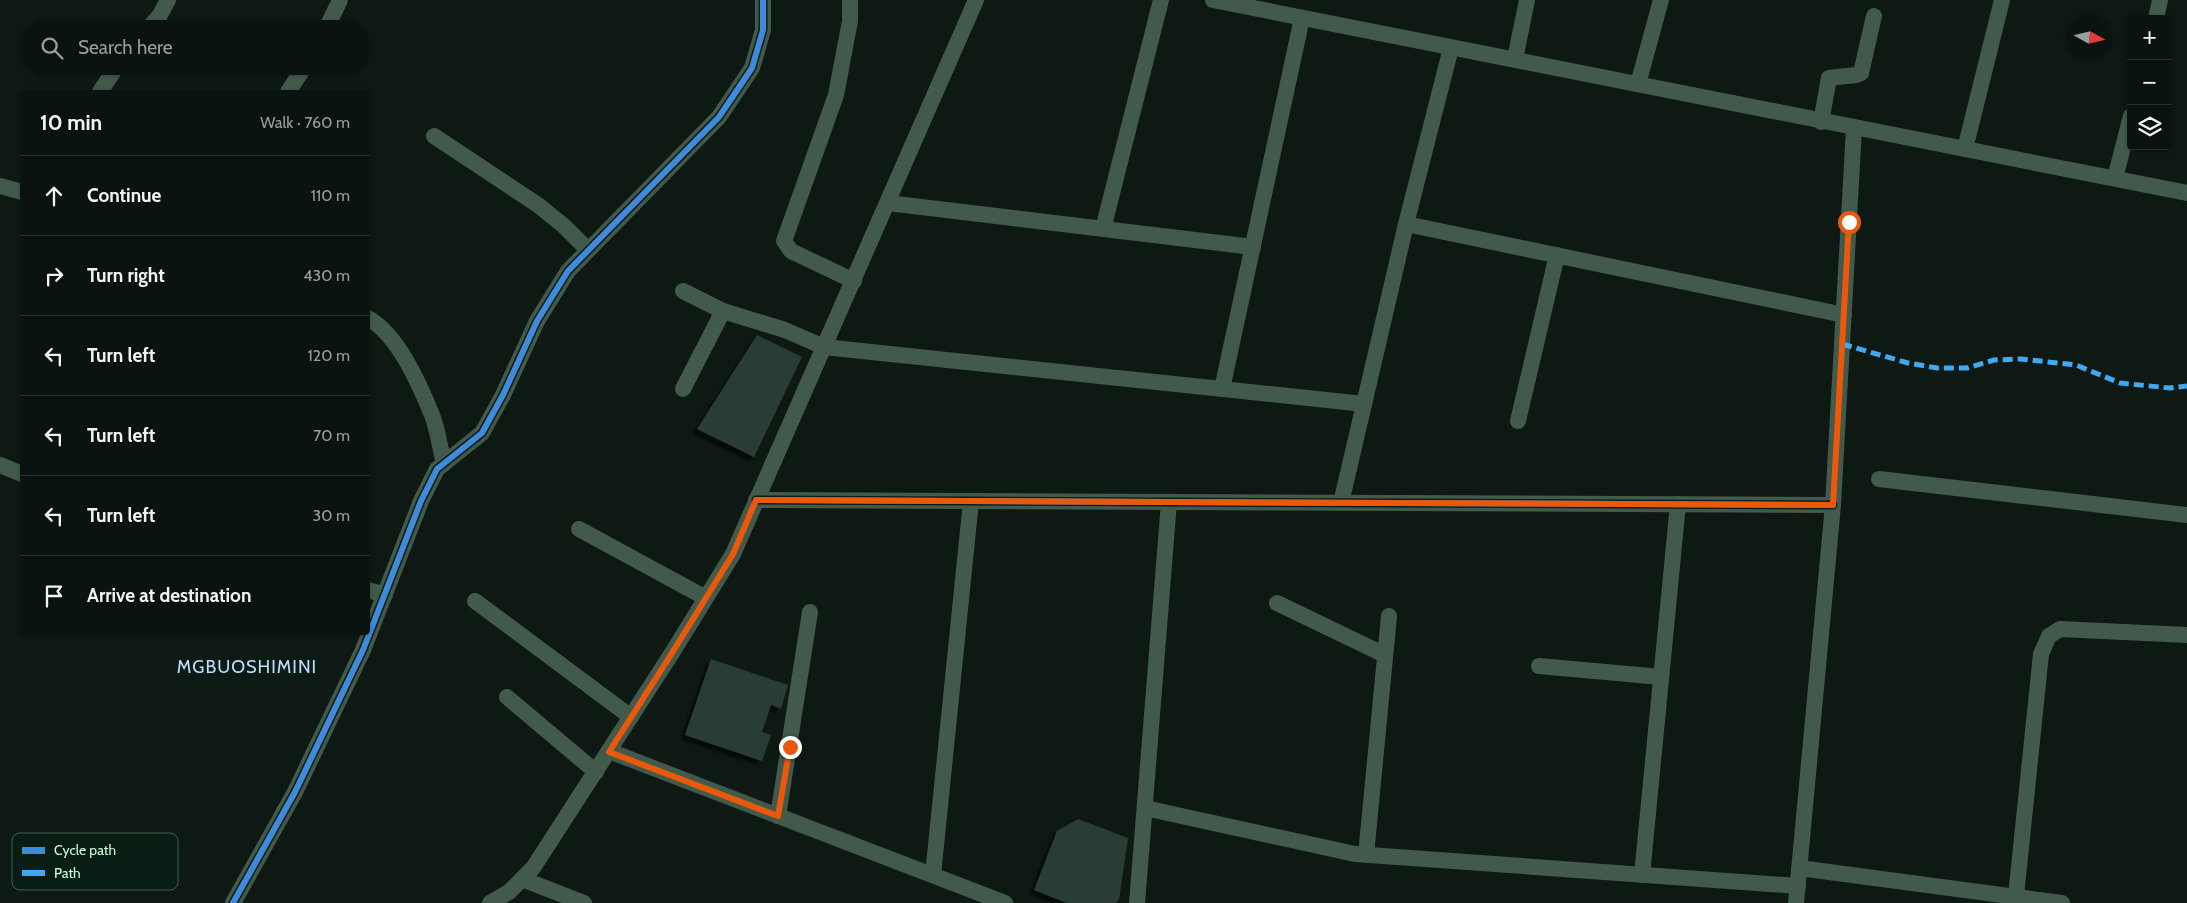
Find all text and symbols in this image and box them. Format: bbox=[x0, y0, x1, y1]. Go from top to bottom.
north arrow bbox=[2067, 15, 2112, 60]
map controls bbox=[2127, 15, 2172, 150]
button: + bbox=[2127, 15, 2172, 60]
search box bbox=[20, 20, 370, 75]
icon: search bbox=[38, 34, 66, 62]
text: Search here bbox=[78, 36, 172, 59]
button: − bbox=[2127, 60, 2172, 105]
button: layers bbox=[2127, 105, 2172, 150]
text: 10 min bbox=[40, 110, 102, 135]
text: Walk · 760 m bbox=[260, 113, 350, 132]
icon: ahead bbox=[40, 182, 68, 210]
text: Continue bbox=[87, 184, 161, 207]
text: 110 m bbox=[311, 186, 350, 205]
route start bbox=[1838, 211, 1861, 234]
icon: right bbox=[40, 262, 68, 290]
text: Turn right bbox=[87, 264, 165, 287]
text: 430 m bbox=[303, 266, 350, 285]
icon: left bbox=[40, 342, 68, 370]
text: Turn left bbox=[87, 344, 155, 367]
text: 120 m bbox=[308, 346, 350, 365]
icon: left bbox=[40, 422, 68, 450]
text: Turn left bbox=[87, 424, 155, 447]
text: 70 m bbox=[313, 426, 350, 445]
icon: left bbox=[40, 502, 68, 530]
text: Turn left bbox=[87, 504, 155, 527]
text: 30 m bbox=[313, 506, 350, 525]
icon: arrive bbox=[40, 582, 68, 610]
text: Arrive at destination bbox=[87, 584, 251, 607]
district label: MGBUOSHIMINI bbox=[177, 656, 317, 678]
route end bbox=[779, 736, 802, 759]
legend bbox=[12, 833, 178, 890]
text: Cycle path bbox=[54, 841, 116, 859]
text: Path bbox=[54, 864, 81, 882]

